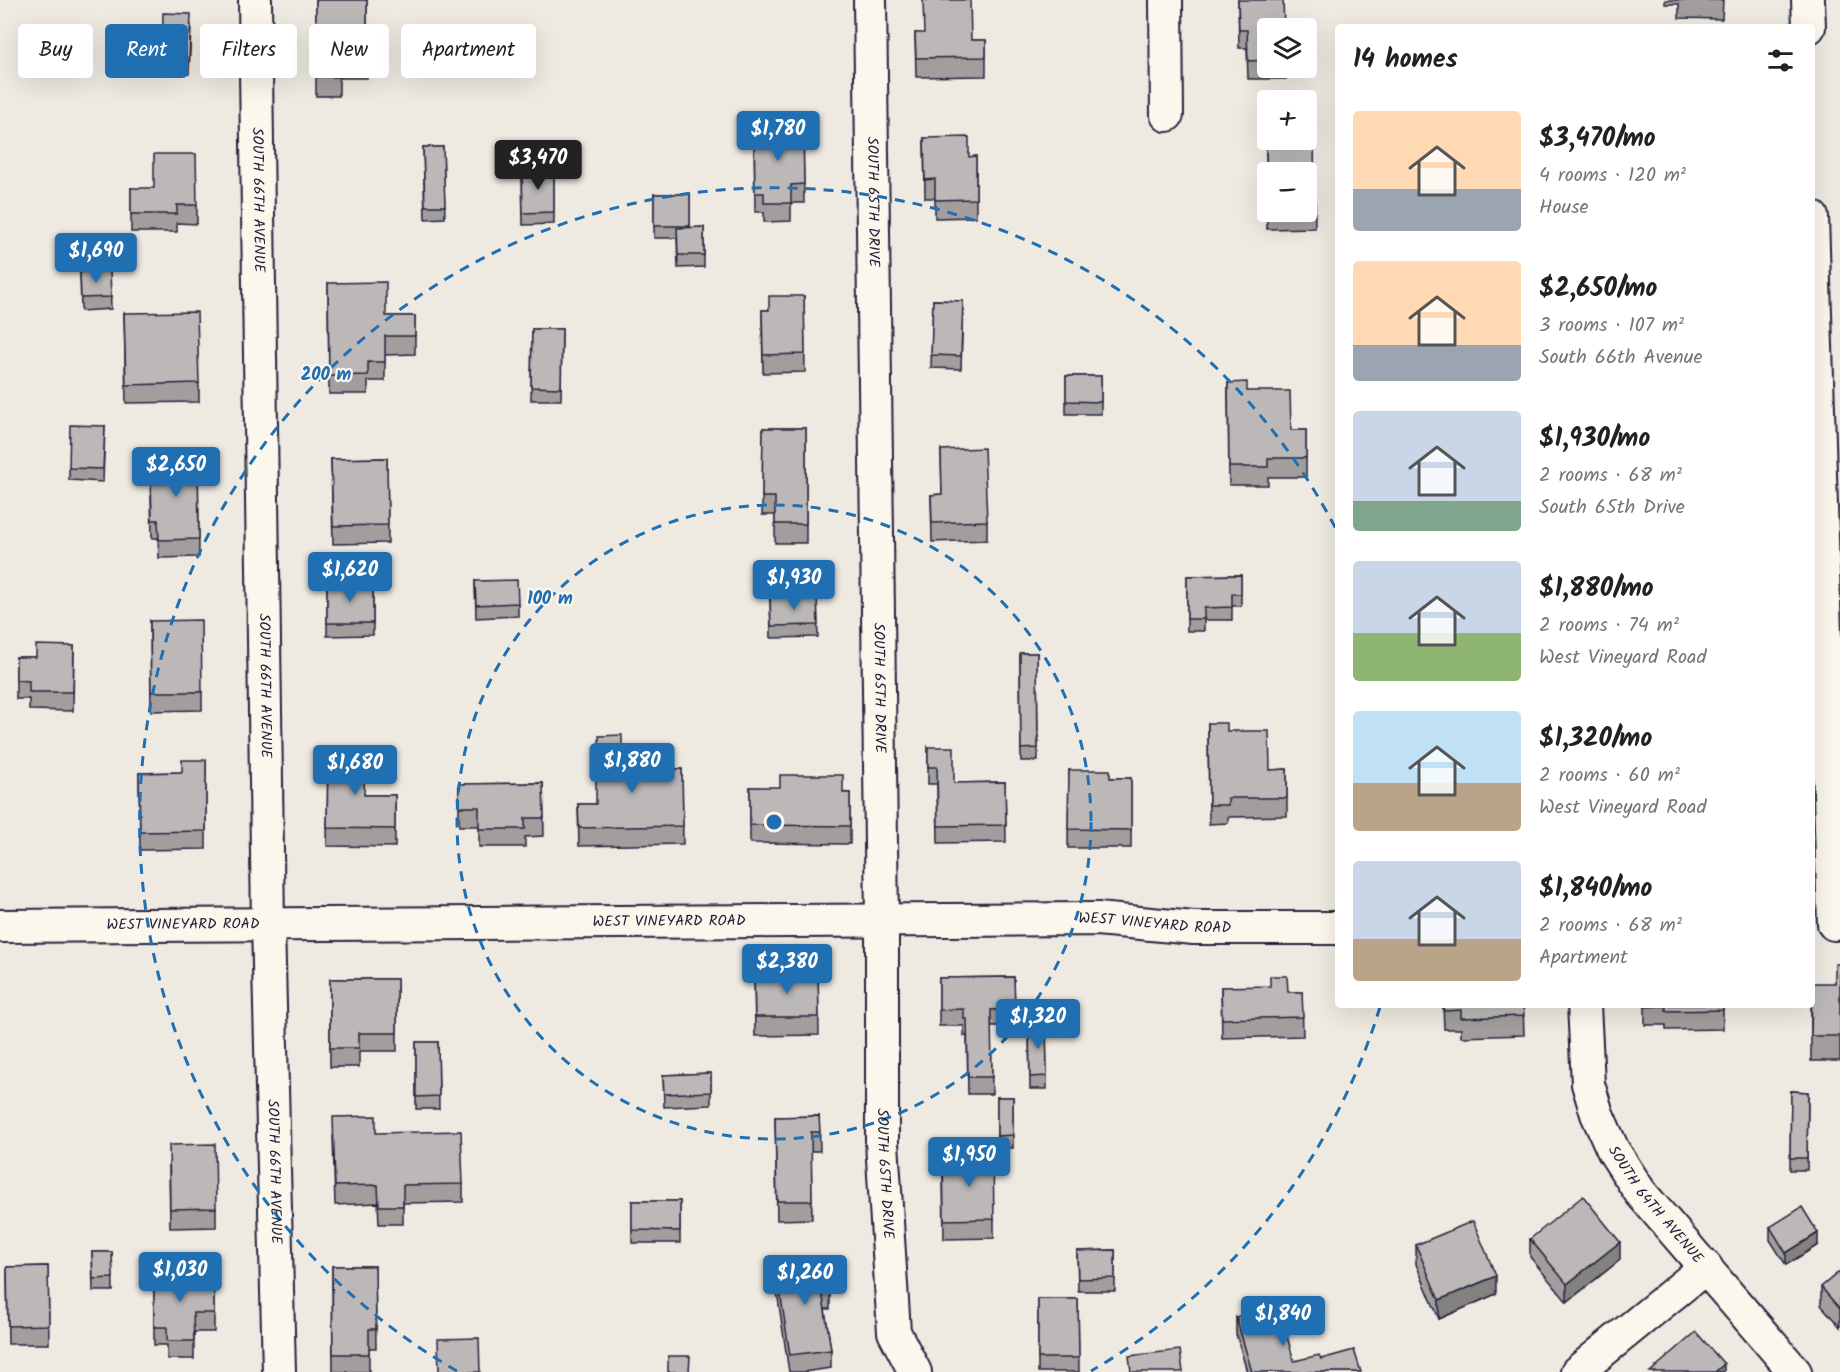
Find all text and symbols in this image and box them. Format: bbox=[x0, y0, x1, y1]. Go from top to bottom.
map controls bbox=[1257, 18, 1317, 222]
button: layers bbox=[1257, 18, 1317, 78]
chip: Buy bbox=[18, 24, 93, 78]
chip: Rent bbox=[105, 24, 188, 78]
chip: Filters bbox=[200, 24, 297, 78]
chip: New bbox=[309, 24, 389, 78]
chip: Apartment bbox=[401, 24, 536, 78]
text: 14 homes bbox=[1353, 39, 1458, 81]
icon: filters bbox=[1764, 44, 1797, 77]
button: + bbox=[1257, 90, 1317, 150]
pin: $1,780 bbox=[729, 111, 827, 162]
text: $1,780 bbox=[751, 114, 805, 146]
text: $3,470/mo bbox=[1539, 118, 1656, 160]
street label: SOUTH 66TH AVENUE bbox=[245, 127, 271, 274]
icon: home bbox=[1401, 135, 1473, 207]
street label: SOUTH 65TH DRIVE bbox=[860, 137, 886, 269]
pin: $3,470 bbox=[489, 140, 587, 191]
text: $3,470 bbox=[509, 143, 567, 175]
text: 4 rooms · 120 m² bbox=[1539, 160, 1686, 192]
button: − bbox=[1257, 162, 1317, 222]
text: House bbox=[1539, 192, 1589, 224]
pin: $1,690 bbox=[47, 233, 145, 284]
text: $1,690 bbox=[69, 236, 123, 268]
text: $2,650/mo bbox=[1539, 268, 1657, 310]
icon: home bbox=[1401, 285, 1473, 357]
text: 3 rooms · 107 m² bbox=[1539, 310, 1684, 342]
text: South 66th Avenue bbox=[1539, 342, 1702, 374]
text: 200 m bbox=[301, 361, 352, 390]
text: $1,930/mo bbox=[1539, 418, 1650, 460]
icon: home bbox=[1401, 435, 1473, 507]
pin: $2,650 bbox=[127, 447, 225, 498]
text: $2,650 bbox=[146, 450, 206, 482]
text: 2 rooms · 68 m² bbox=[1539, 460, 1682, 492]
text: South 65th Drive bbox=[1539, 492, 1685, 524]
pin: $1,620 bbox=[301, 552, 399, 603]
text: $1,620 bbox=[322, 555, 378, 587]
pin: $1,930 bbox=[745, 560, 843, 611]
text: $1,930 bbox=[767, 563, 821, 595]
text: $1,880/mo bbox=[1539, 568, 1654, 610]
text: 100 m bbox=[527, 585, 573, 614]
icon: home bbox=[1401, 585, 1473, 657]
text: 2 rooms · 74 m² bbox=[1539, 610, 1679, 642]
street label: SOUTH 66TH AVENUE bbox=[252, 613, 278, 760]
street label: SOUTH 65TH DRIVE bbox=[866, 622, 892, 755]
text: West Vineyard Road bbox=[1539, 642, 1706, 674]
text: $1,320/mo bbox=[1539, 718, 1652, 760]
icon: home bbox=[1401, 735, 1473, 807]
pin: $1,880 bbox=[583, 743, 681, 794]
pin: $1,680 bbox=[306, 745, 404, 796]
text: $1,880 bbox=[604, 746, 660, 778]
text: $1,680 bbox=[327, 748, 383, 780]
text: 2 rooms · 60 m² bbox=[1539, 760, 1680, 792]
text: West Vineyard Road bbox=[1539, 792, 1706, 824]
centre of rings bbox=[764, 812, 784, 832]
text: $1,840/mo bbox=[1539, 868, 1652, 910]
icon: home bbox=[1401, 885, 1473, 957]
street label: WEST VINEYARD ROAD bbox=[1078, 907, 1231, 940]
street label: WEST VINEYARD ROAD bbox=[592, 909, 746, 934]
text: 2 rooms · 68 m² bbox=[1539, 910, 1682, 942]
street label: WEST VINEYARD ROAD bbox=[106, 912, 260, 937]
text: Apartment bbox=[1539, 942, 1628, 974]
pin: $2,380 bbox=[738, 944, 836, 995]
text: $2,380 bbox=[756, 947, 818, 979]
pin: $1,320 bbox=[989, 999, 1087, 1050]
text: $1,320 bbox=[1010, 1002, 1066, 1034]
street label: SOUTH 66TH AVENUE bbox=[260, 1099, 288, 1246]
street label: SOUTH 65TH DRIVE bbox=[870, 1109, 900, 1241]
pin: $1,950 bbox=[920, 1137, 1018, 1188]
text: $1,950 bbox=[942, 1140, 996, 1172]
street label: SOUTH 64TH AVENUE bbox=[1601, 1141, 1710, 1270]
pin: $1,030 bbox=[131, 1252, 229, 1303]
text: $1,030 bbox=[153, 1255, 207, 1287]
pin: $1,260 bbox=[756, 1255, 854, 1306]
text: $1,260 bbox=[777, 1258, 833, 1290]
pin: $1,840 bbox=[1234, 1296, 1332, 1347]
text: $1,840 bbox=[1255, 1299, 1311, 1331]

